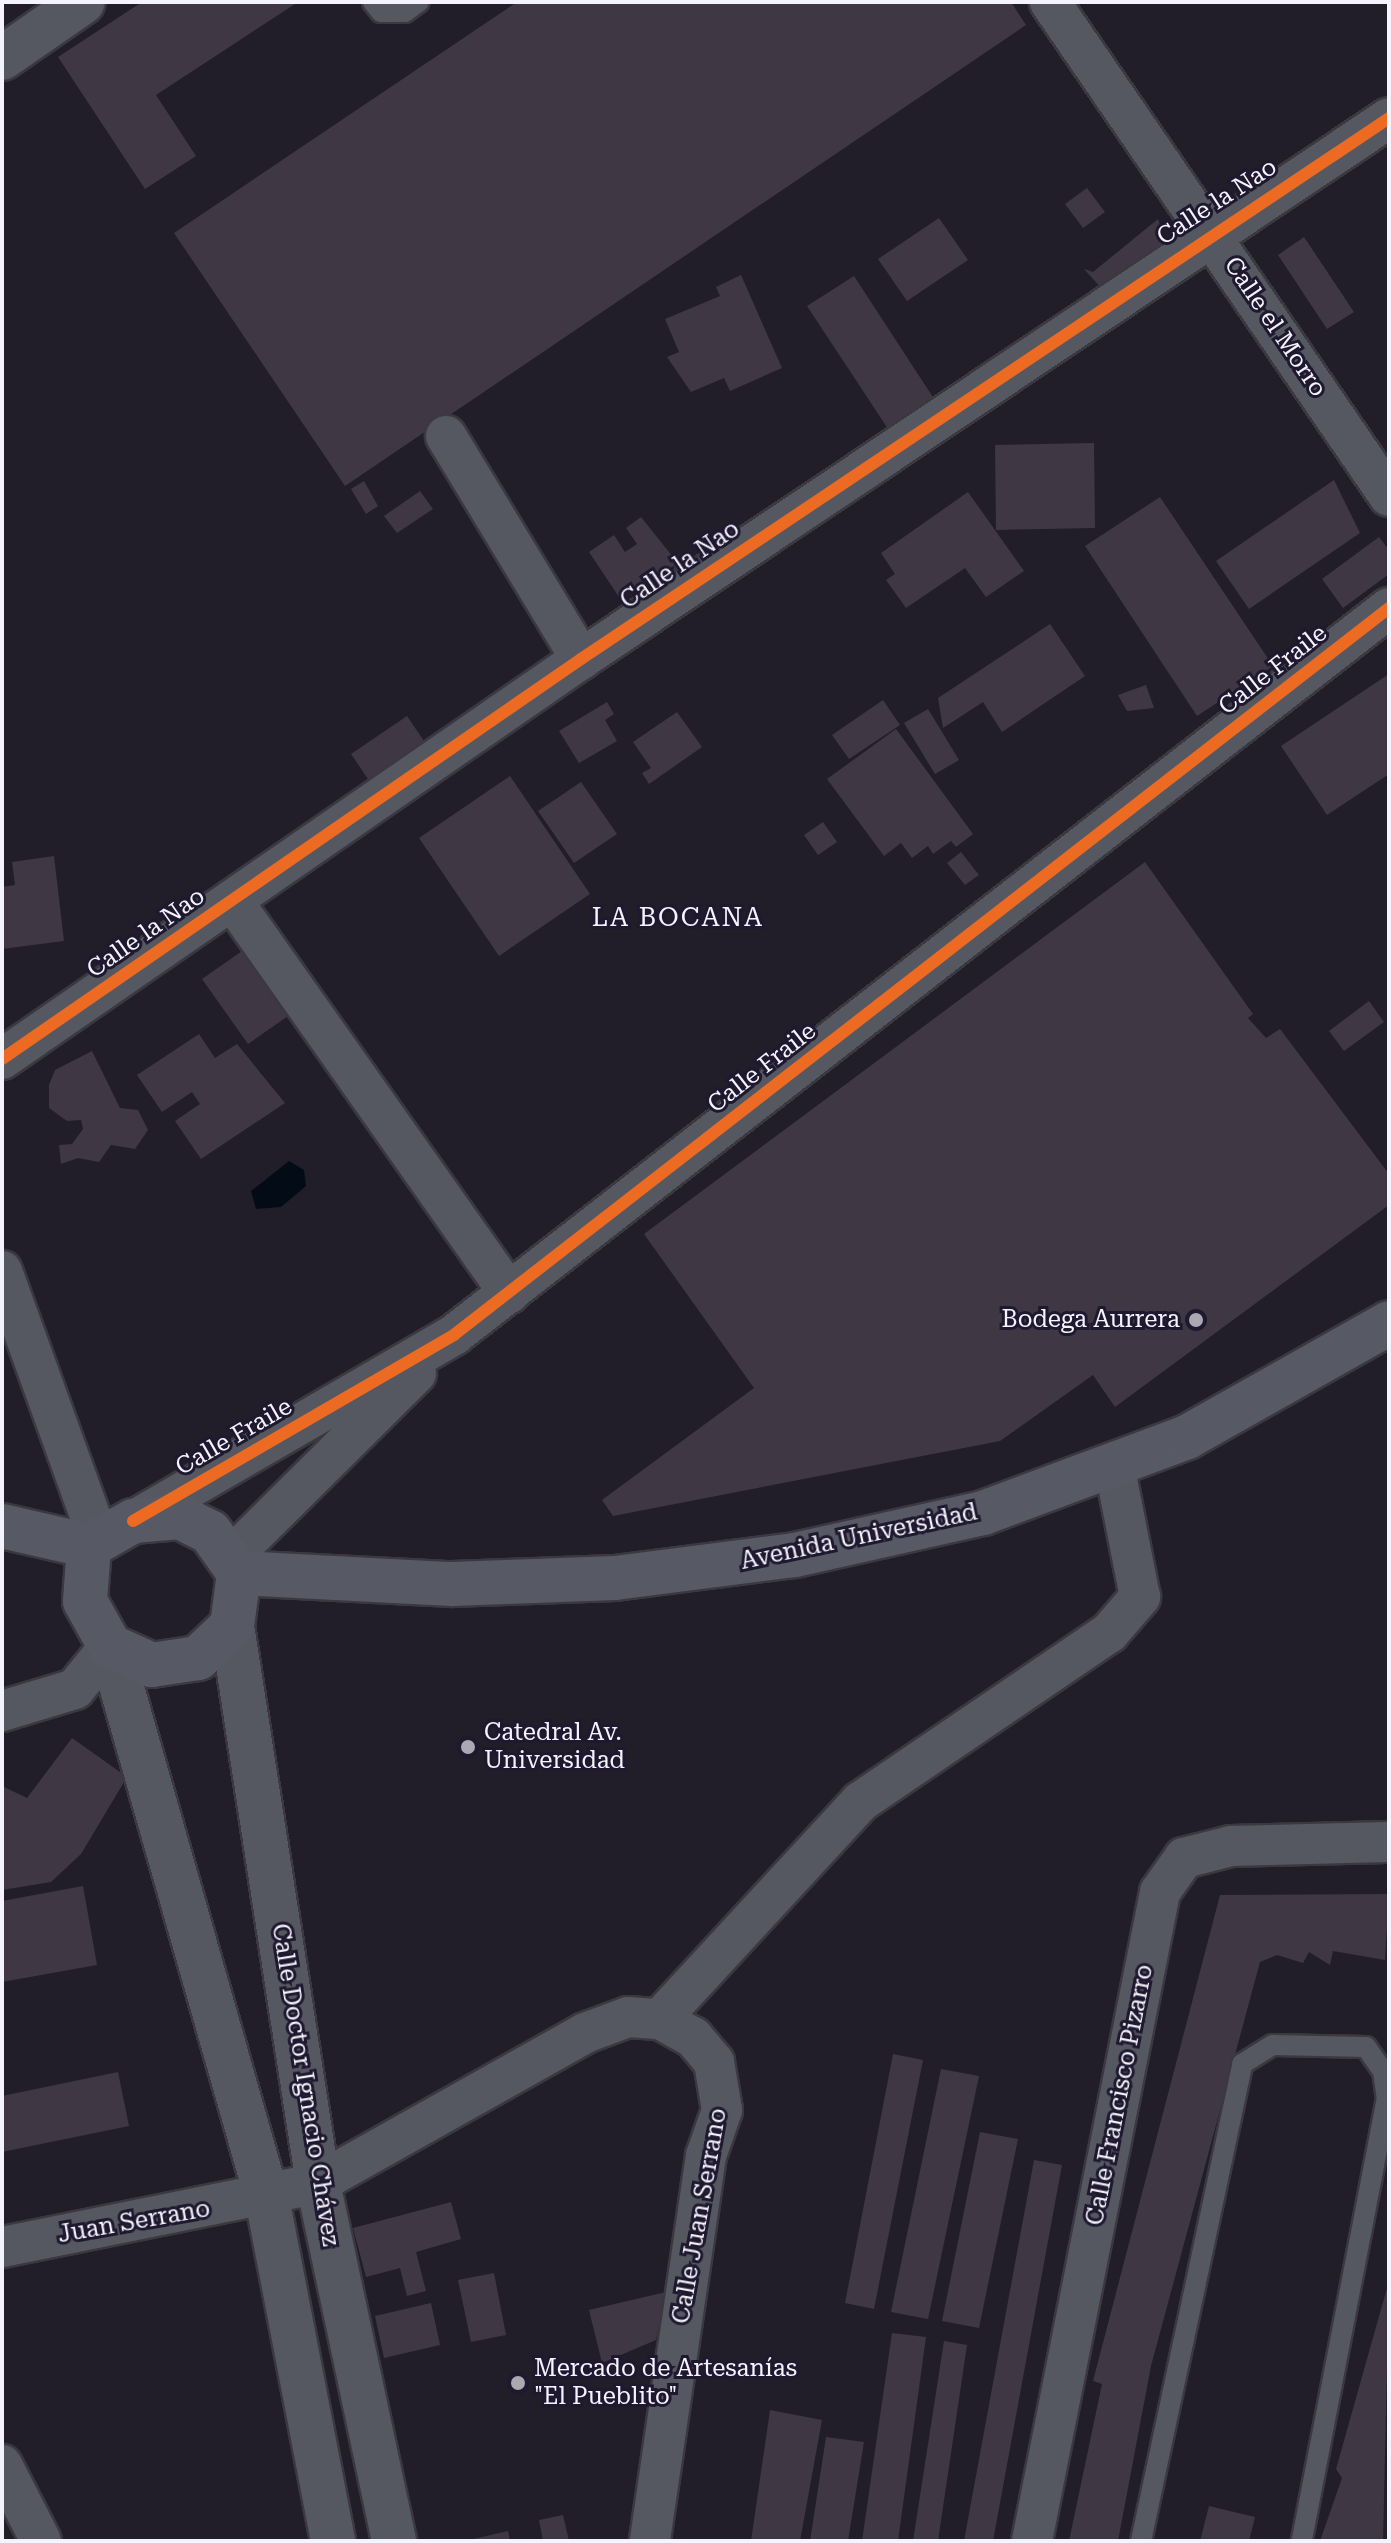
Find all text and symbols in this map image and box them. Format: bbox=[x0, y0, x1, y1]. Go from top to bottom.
street label: Calle la Nao bbox=[1152, 153, 1282, 251]
street label: Calle el Morro bbox=[1218, 252, 1332, 402]
street label: Calle la Nao bbox=[615, 515, 745, 615]
street label: Calle Fraile bbox=[1213, 619, 1333, 721]
street label: Calle la Nao bbox=[82, 882, 210, 984]
district label: LA BOCANA bbox=[592, 902, 764, 934]
street label: Calle Fraile bbox=[702, 1017, 822, 1119]
place label: Bodega Aurrera bbox=[1001, 1306, 1180, 1334]
marker: Bodega Aurrera bbox=[1187, 1311, 1205, 1329]
street label: Calle Fraile bbox=[171, 1392, 297, 1482]
street label: Avenida Universidad bbox=[738, 1498, 980, 1576]
place label: Catedral Av. Universidad bbox=[484, 1719, 625, 1775]
marker: Catedral Av. Universidad bbox=[459, 1738, 477, 1756]
street label: Calle Doctor Ignacio Chávez bbox=[265, 1922, 345, 2248]
street label: Calle Francisco Pizarro bbox=[1081, 1962, 1159, 2228]
street label: Calle Juan Serrano bbox=[667, 2106, 733, 2326]
street label: Juan Serrano bbox=[56, 2194, 212, 2250]
place label: Mercado de Artesanías "El Pueblito" bbox=[534, 2355, 797, 2411]
marker: Mercado de Artesanías "El Pueblito" bbox=[509, 2374, 527, 2392]

